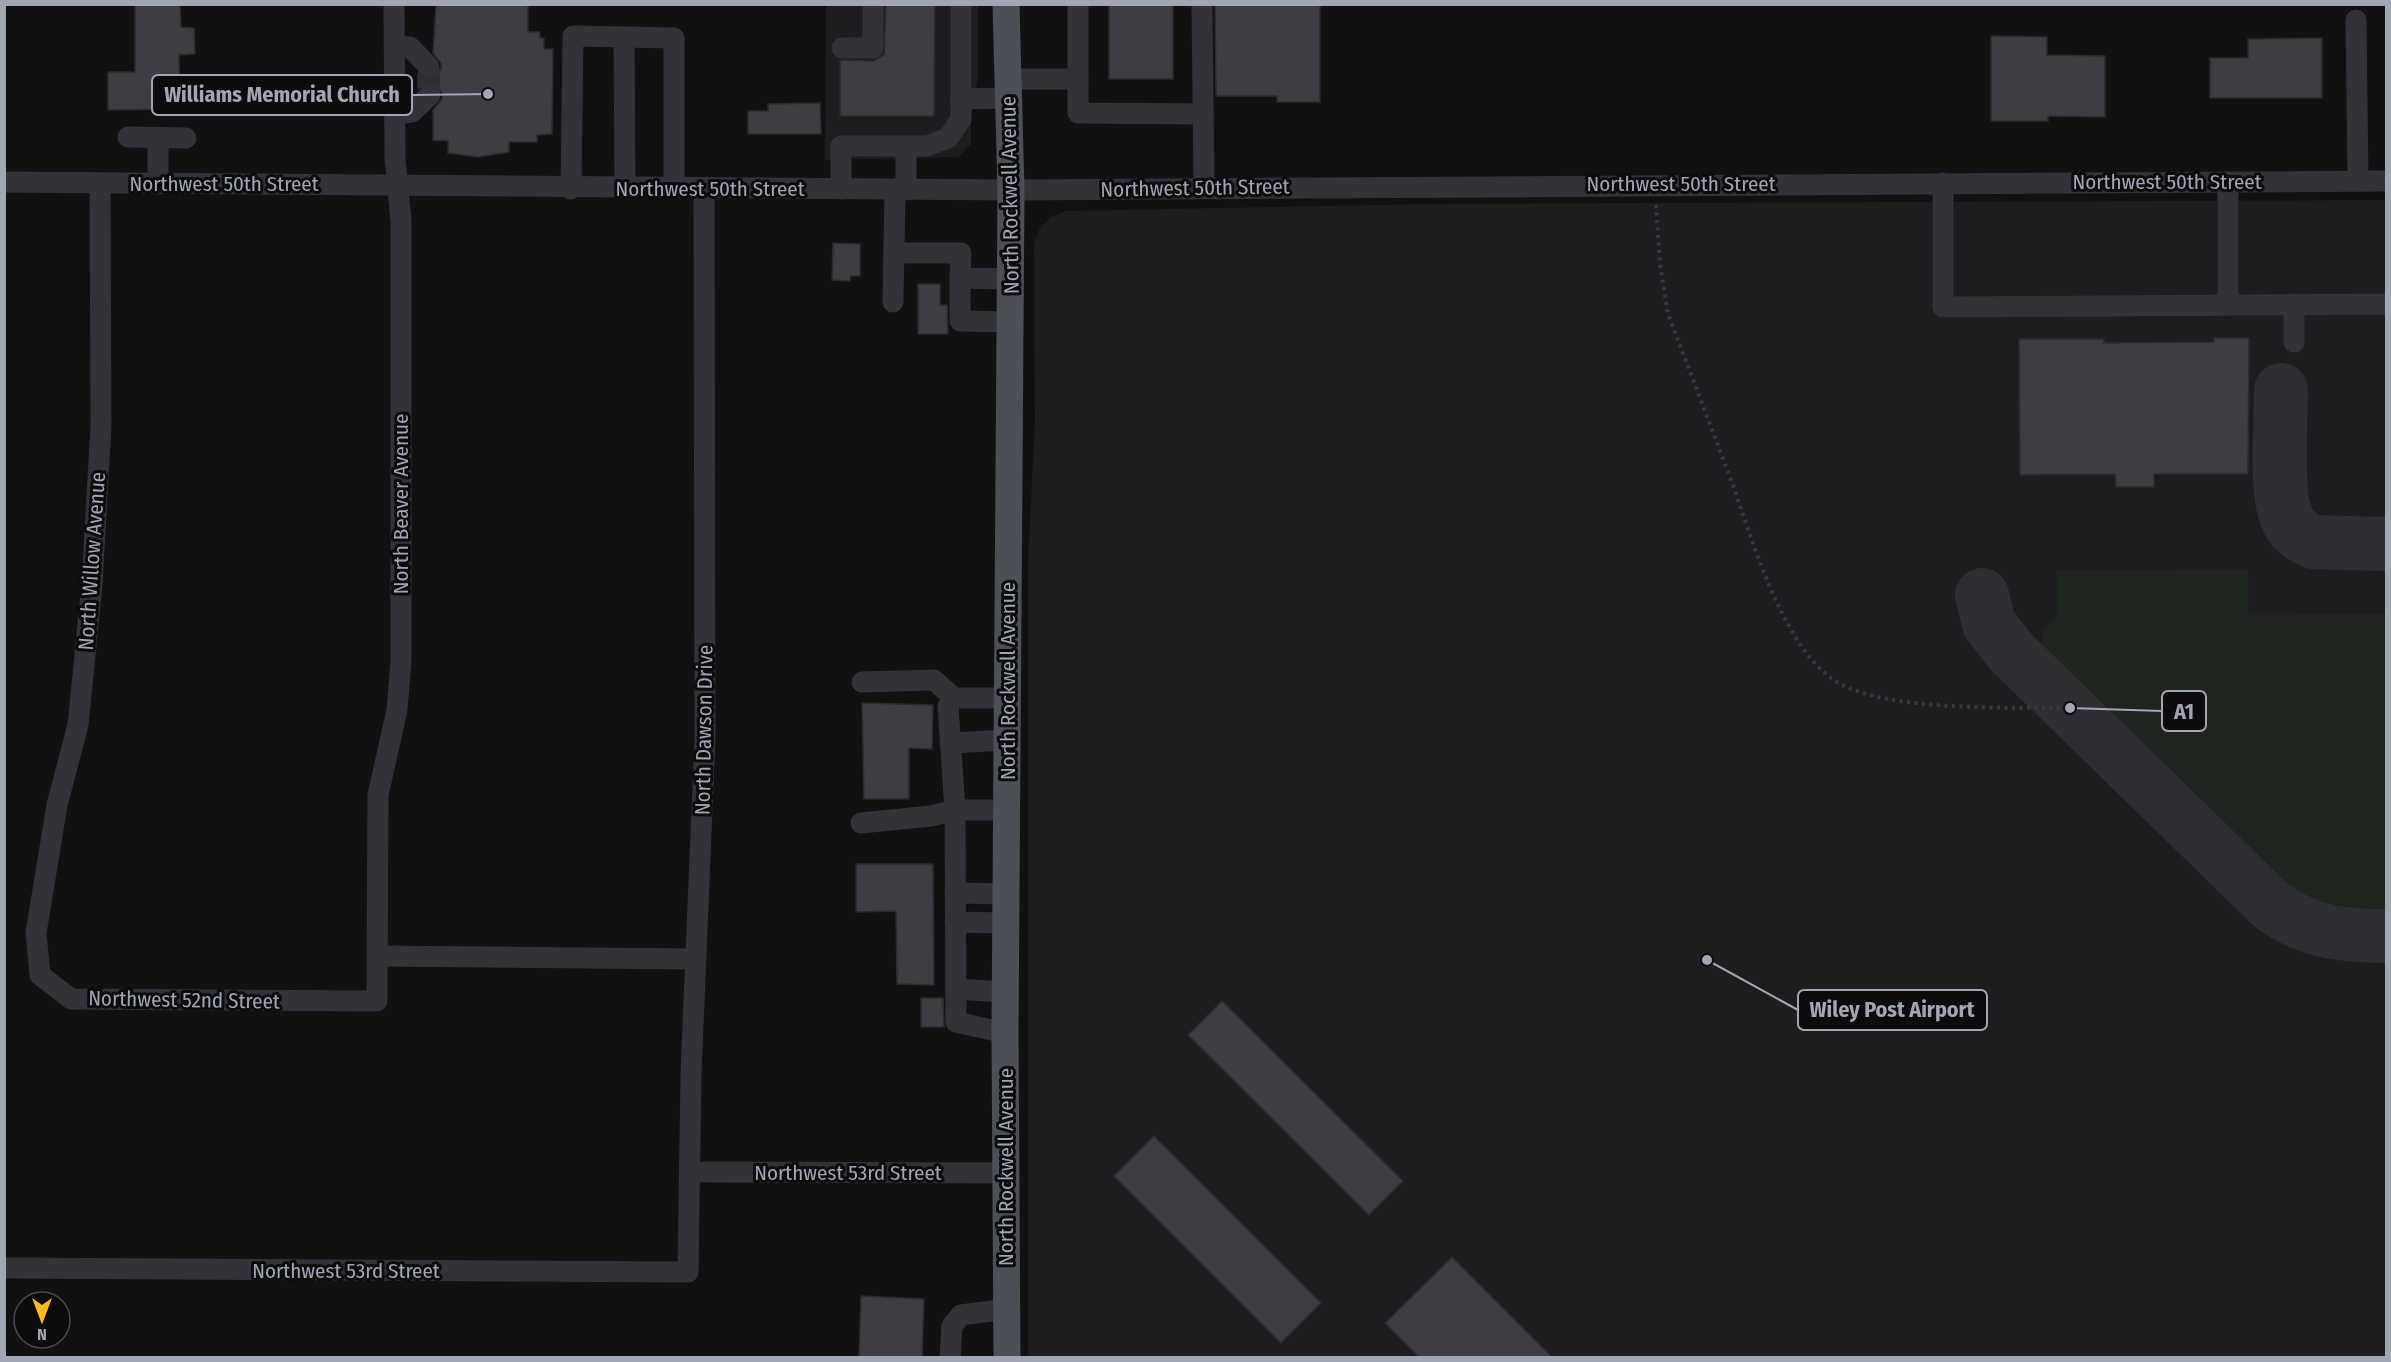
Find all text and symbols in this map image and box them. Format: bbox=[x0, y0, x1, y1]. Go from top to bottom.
callout: Williams Memorial Church bbox=[152, 75, 412, 115]
text: Williams Memorial Church bbox=[164, 81, 400, 108]
street label: North Rockwell Avenue bbox=[995, 96, 1025, 294]
street label: Northwest 50th Street bbox=[2072, 169, 2262, 195]
street label: Northwest 50th Street bbox=[129, 171, 319, 197]
street label: Northwest 50th Street bbox=[1586, 171, 1776, 197]
street label: Northwest 50th Street bbox=[1100, 173, 1290, 203]
street label: Northwest 50th Street bbox=[615, 176, 805, 202]
street label: North Beaver Avenue bbox=[388, 414, 414, 594]
street label: North Willow Avenue bbox=[73, 471, 111, 651]
street label: North Rockwell Avenue bbox=[995, 582, 1021, 780]
street label: North Dawson Drive bbox=[690, 645, 718, 815]
callout: A1 bbox=[2162, 691, 2206, 731]
text: A1 bbox=[2173, 698, 2194, 725]
street label: Northwest 52nd Street bbox=[88, 985, 280, 1015]
callout: Wiley Post Airport bbox=[1798, 990, 1987, 1030]
text: Wiley Post Airport bbox=[1810, 996, 1975, 1023]
street label: North Rockwell Avenue bbox=[993, 1068, 1019, 1266]
street label: Northwest 53rd Street bbox=[754, 1160, 942, 1186]
street label: Northwest 53rd Street bbox=[252, 1258, 440, 1284]
north arrow bbox=[12, 1290, 72, 1350]
text: N bbox=[37, 1325, 47, 1344]

